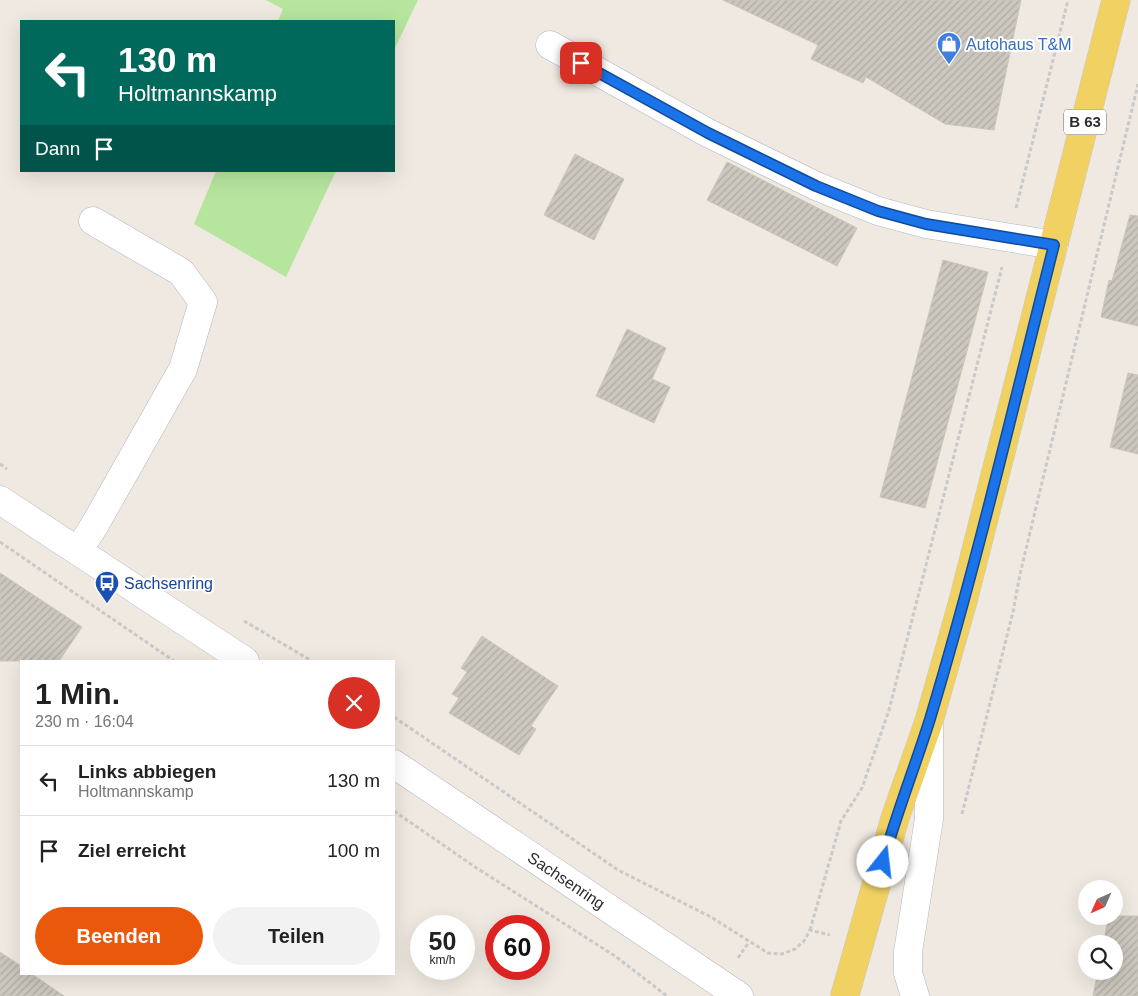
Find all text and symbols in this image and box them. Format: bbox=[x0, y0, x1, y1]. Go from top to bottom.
shop icon: Autohaus T&M bbox=[936, 31, 962, 65]
place label: Autohaus T&M bbox=[966, 36, 1072, 53]
icon: left bbox=[35, 40, 100, 105]
text: 130 m bbox=[118, 40, 217, 79]
pin bbox=[560, 42, 602, 84]
icon: arrive bbox=[567, 49, 595, 77]
text: Holtmannskamp bbox=[118, 81, 277, 106]
road number: B 63 bbox=[1064, 110, 1106, 134]
icon: arrive bbox=[90, 135, 118, 163]
text: Dann bbox=[35, 138, 80, 159]
bus stop icon: Sachsenring bbox=[94, 570, 120, 604]
place label: Sachsenring bbox=[124, 575, 213, 592]
text: 1 Min. bbox=[35, 677, 120, 710]
button: close bbox=[328, 677, 380, 729]
text: 230 m · 16:04 bbox=[35, 713, 134, 730]
text: Links abbiegen bbox=[78, 761, 216, 782]
icon: left bbox=[35, 767, 63, 795]
text: 130 m bbox=[327, 770, 380, 791]
text: Holtmannskamp bbox=[78, 783, 194, 800]
position arrow bbox=[856, 835, 908, 887]
icon: arrive bbox=[35, 837, 63, 865]
text: Ziel erreicht bbox=[78, 840, 186, 861]
text: 100 m bbox=[327, 840, 380, 861]
street label: Sachsenring bbox=[525, 849, 608, 912]
north arrow bbox=[1078, 880, 1122, 925]
map controls bbox=[1078, 880, 1123, 980]
button: Beenden bbox=[35, 907, 203, 965]
button: Teilen bbox=[213, 907, 380, 965]
speed limit sign: 60 bbox=[485, 915, 550, 980]
text: 50 bbox=[429, 927, 456, 955]
button: search bbox=[1078, 935, 1123, 980]
text: km/h bbox=[429, 953, 456, 967]

